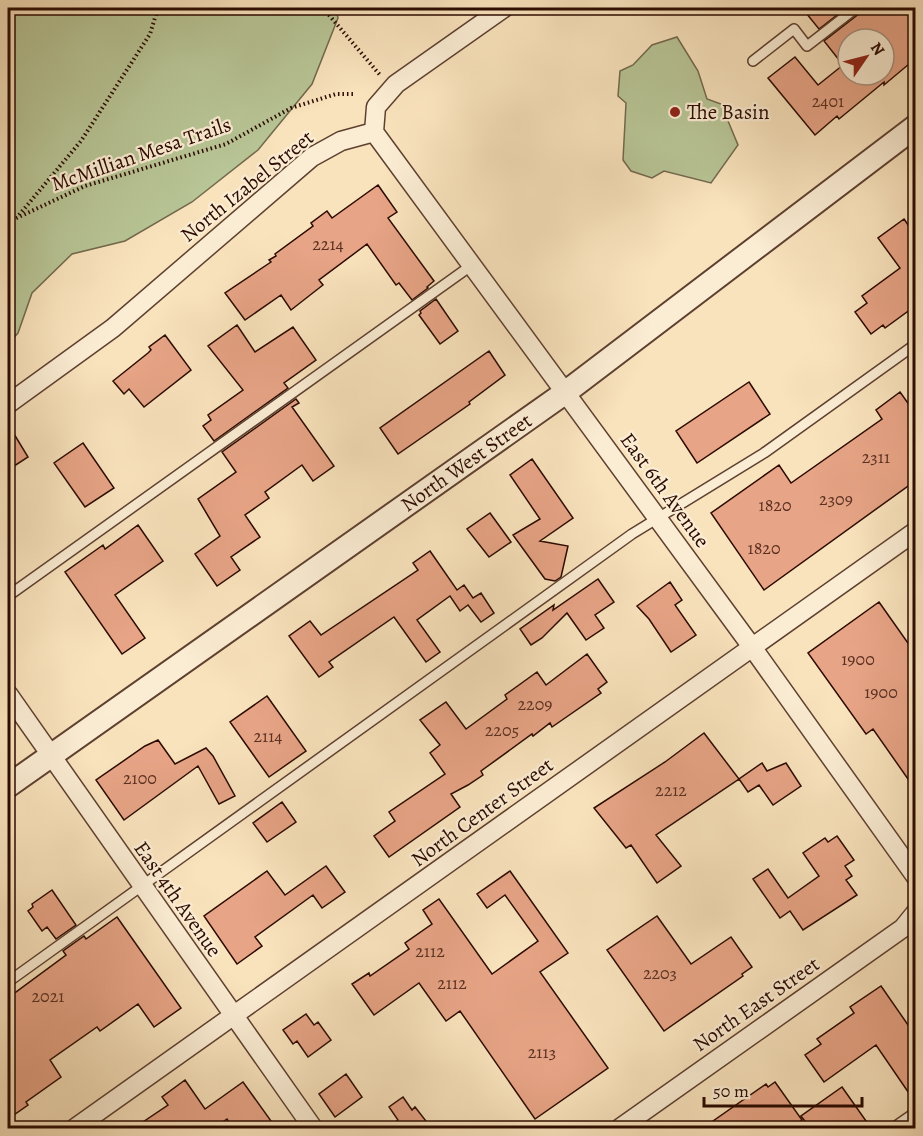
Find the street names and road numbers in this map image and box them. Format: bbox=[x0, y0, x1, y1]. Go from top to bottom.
street label: McMillian Mesa Trails bbox=[47, 110, 235, 198]
street label: North Izabel Street bbox=[175, 124, 319, 248]
street label: North West Street bbox=[395, 406, 537, 518]
street label: East 6th Avenue bbox=[614, 427, 716, 553]
street label: North Center Street bbox=[405, 751, 559, 873]
street label: East 4th Avenue bbox=[128, 835, 228, 963]
street label: North East Street bbox=[687, 950, 825, 1058]

